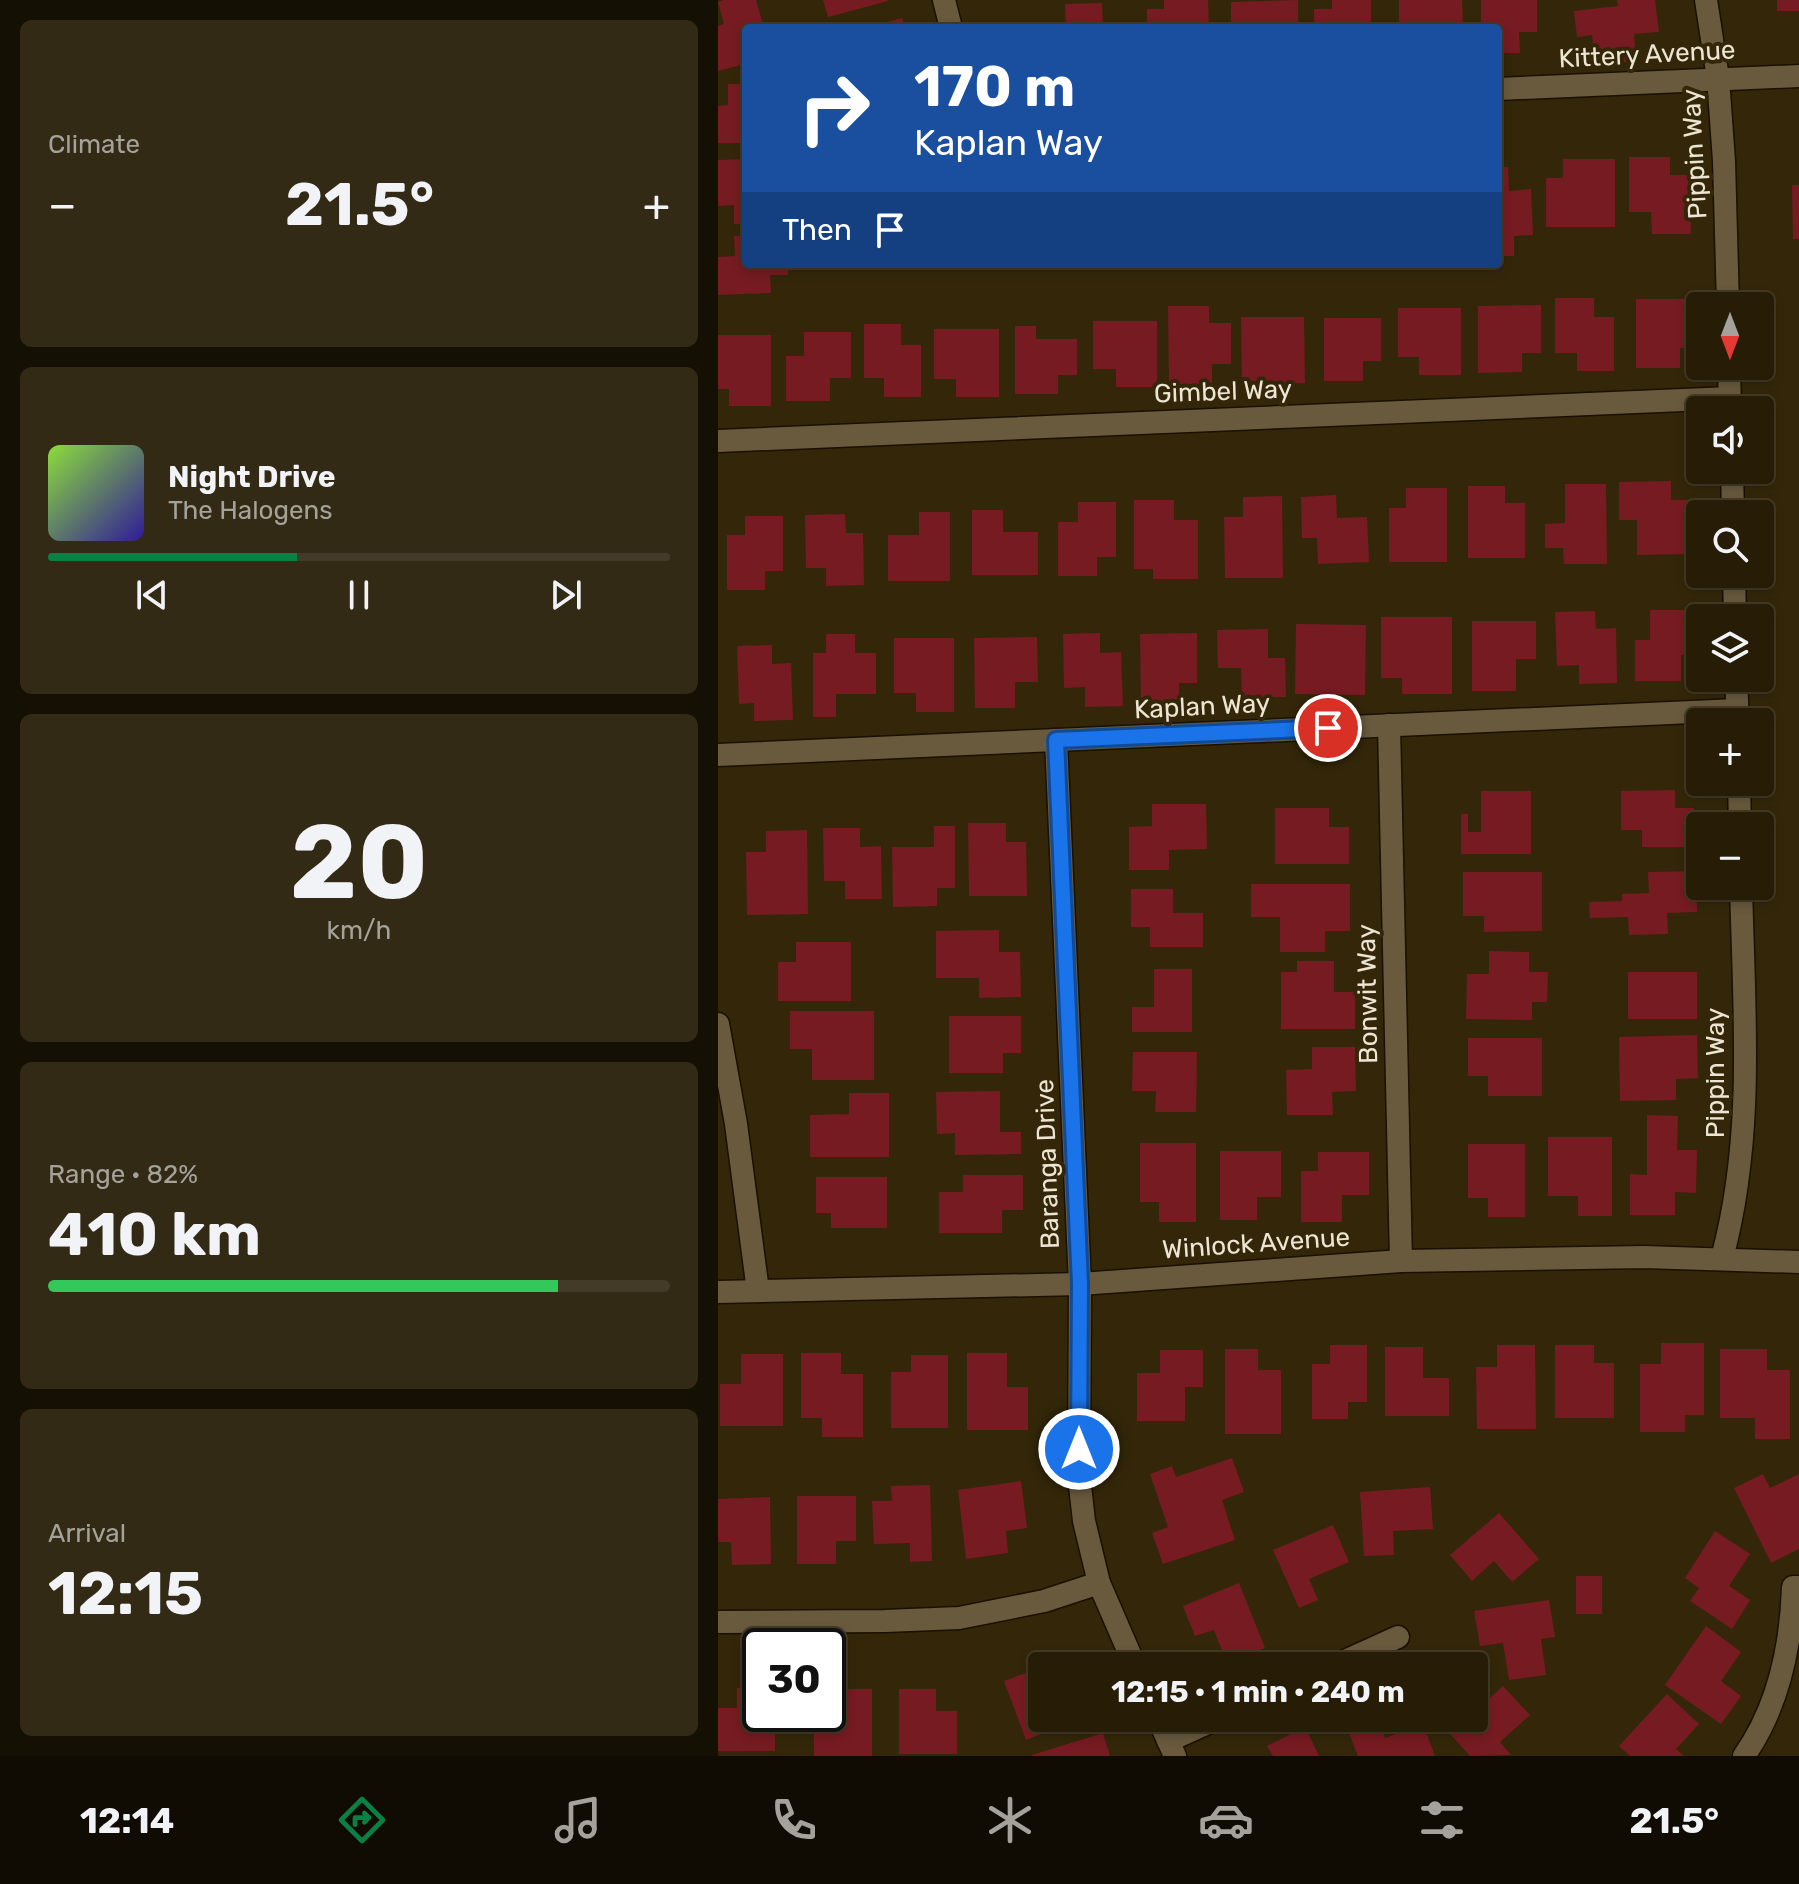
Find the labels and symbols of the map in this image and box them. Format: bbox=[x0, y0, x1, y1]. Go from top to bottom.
street label: Kittery Avenue bbox=[1558, 34, 1736, 75]
street label: Pippin Way bbox=[1676, 88, 1713, 220]
north arrow bbox=[1686, 292, 1774, 380]
street label: Gimbel Way bbox=[1153, 374, 1293, 409]
street label: Kaplan Way bbox=[1133, 687, 1271, 726]
pin bbox=[1294, 694, 1362, 762]
street label: Bonwit Way bbox=[1351, 924, 1384, 1064]
street label: Pippin Way bbox=[1700, 1008, 1731, 1138]
street label: Baranga Drive bbox=[1029, 1078, 1066, 1250]
street label: Winlock Avenue bbox=[1161, 1221, 1351, 1266]
position arrow bbox=[1037, 1407, 1121, 1491]
speed limit sign: 30 bbox=[742, 1628, 846, 1732]

